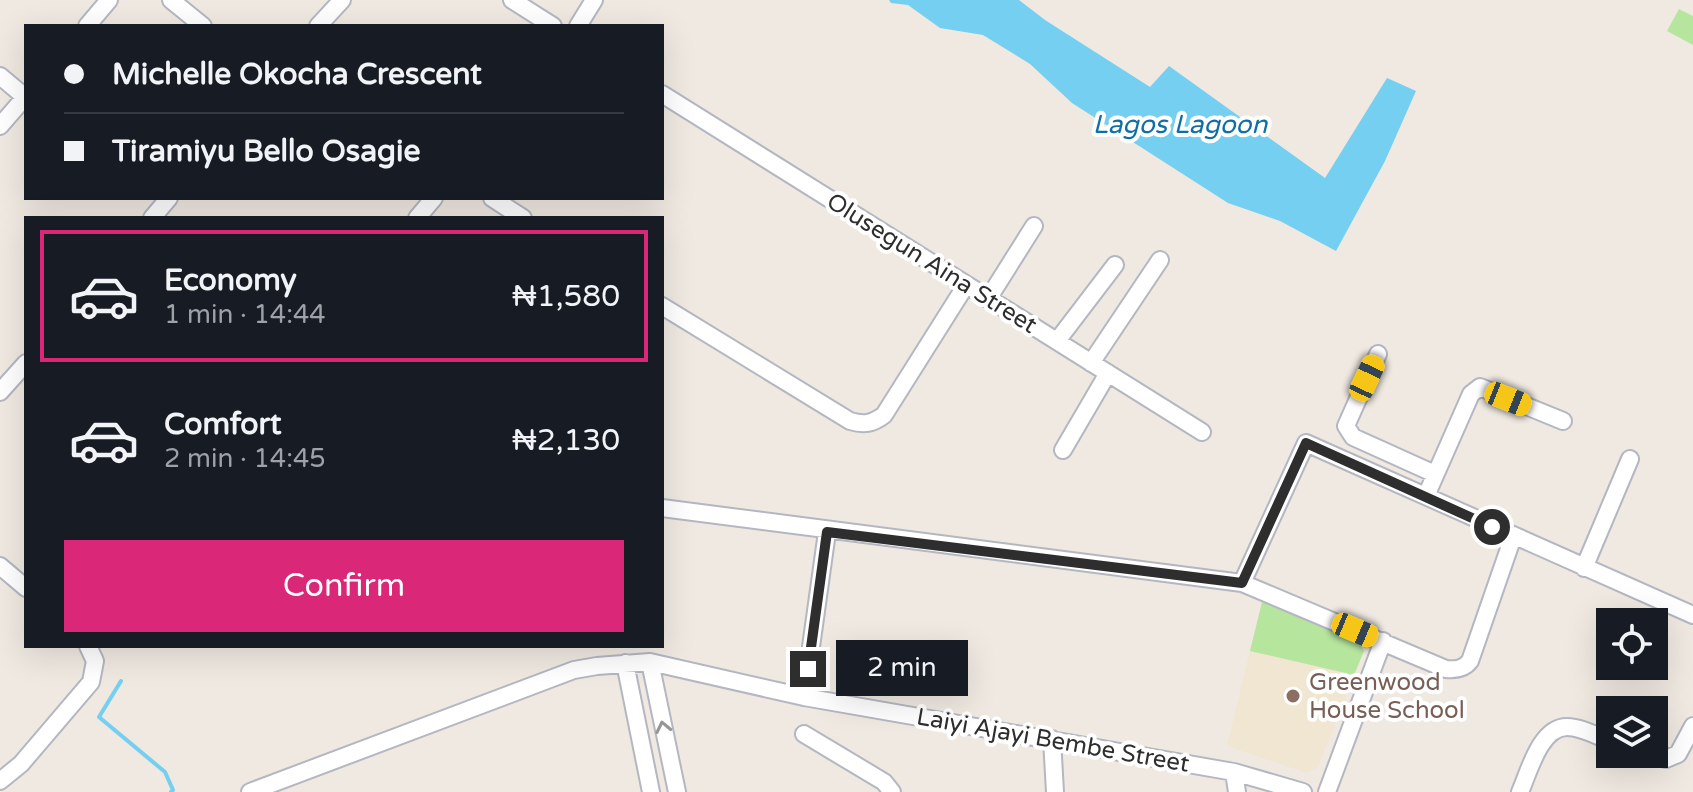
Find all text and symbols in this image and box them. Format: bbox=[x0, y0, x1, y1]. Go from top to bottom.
text: Michelle Okocha Crescent bbox=[112, 56, 482, 93]
water label: Lagos Lagoon bbox=[1093, 109, 1268, 140]
text: Tiramiyu Bello Osagie bbox=[112, 133, 420, 170]
street label: Olusegun Aina Street bbox=[821, 187, 1042, 340]
icon: car bbox=[68, 260, 140, 332]
text: Economy bbox=[164, 262, 297, 299]
text: ₦1,580 bbox=[512, 278, 620, 315]
text: 1 min · 14:44 bbox=[164, 299, 326, 330]
car bbox=[1346, 351, 1388, 405]
car bbox=[1481, 379, 1535, 419]
icon: car bbox=[68, 404, 140, 476]
text: Comfort bbox=[164, 406, 282, 443]
text: ₦2,130 bbox=[512, 422, 620, 459]
text: 2 min · 14:45 bbox=[164, 443, 326, 474]
route start bbox=[1474, 509, 1510, 545]
button: Confirm bbox=[64, 540, 624, 632]
map controls bbox=[1596, 608, 1668, 768]
button: locate bbox=[1596, 608, 1668, 680]
car bbox=[1328, 610, 1382, 650]
callout: 2 min bbox=[836, 641, 968, 697]
route end bbox=[790, 651, 826, 687]
text: 2 min bbox=[867, 652, 937, 683]
place label: Greenwood House School bbox=[1309, 668, 1465, 725]
marker: Greenwood House School bbox=[1284, 687, 1302, 705]
button: layers bbox=[1596, 696, 1668, 768]
street label: Laiyi Ajayi Bembe Street bbox=[914, 702, 1191, 779]
one-way arrow bbox=[655, 721, 672, 734]

